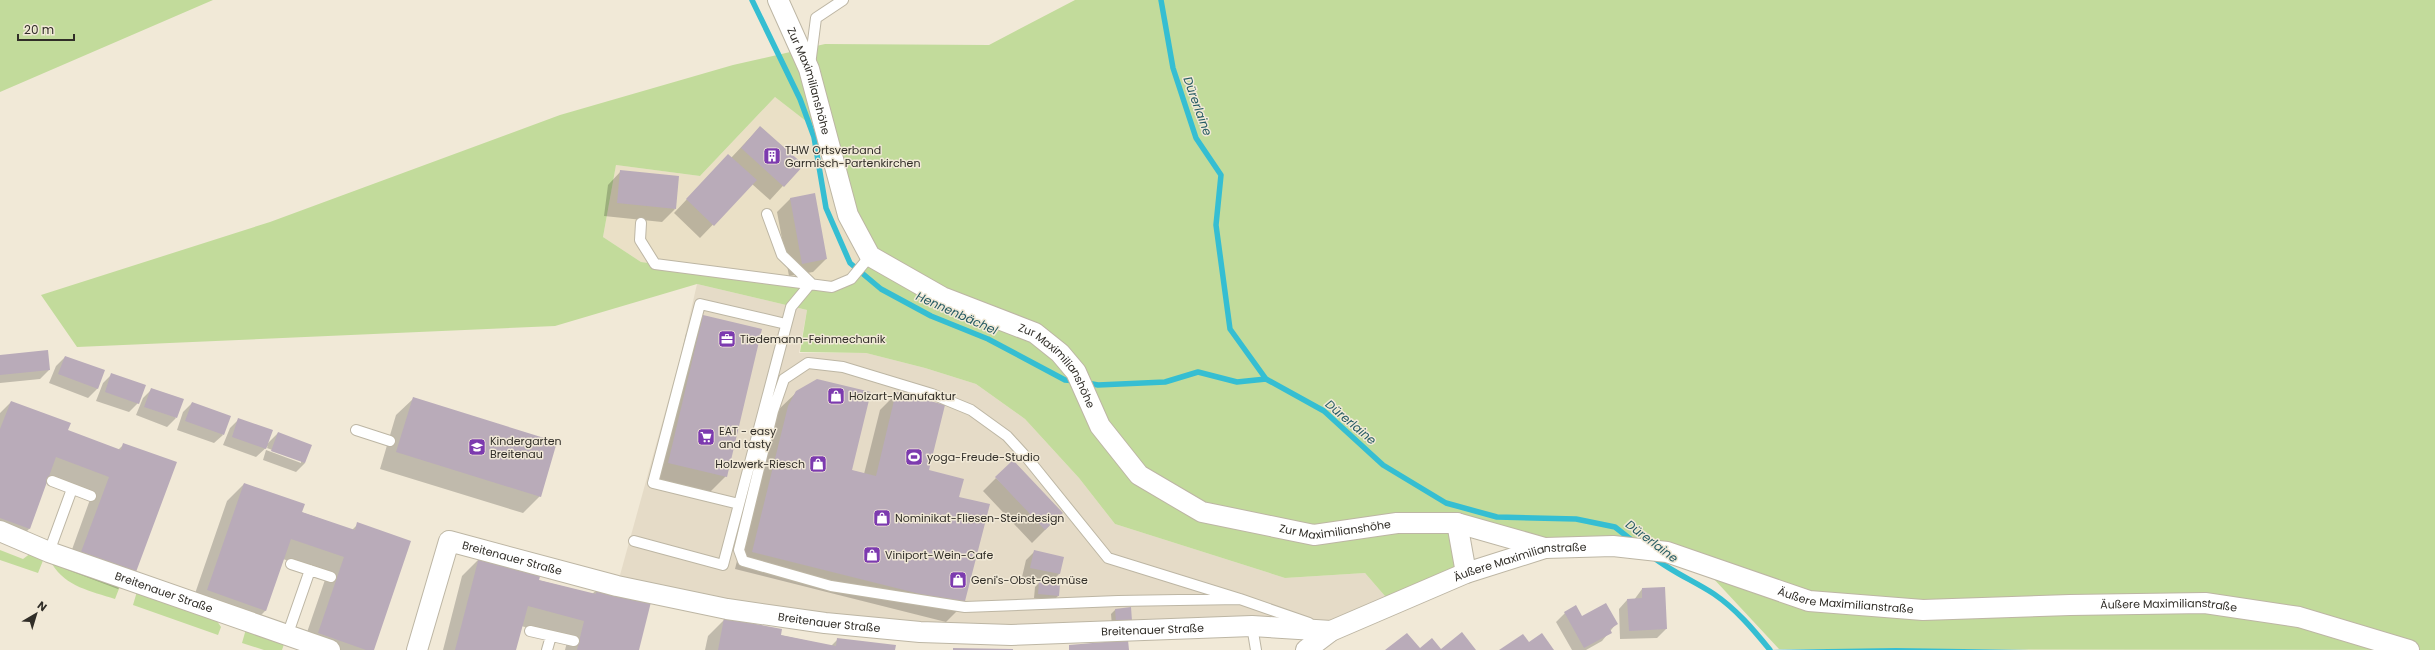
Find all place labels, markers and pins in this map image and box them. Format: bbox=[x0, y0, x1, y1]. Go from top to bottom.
place label: THW Ortsverband Garmisch-Partenkirchen bbox=[785, 142, 920, 171]
building icon: THW Ortsverband Garmisch-Partenkirchen bbox=[762, 146, 782, 166]
office icon: Tiedemann-Feinmechanik bbox=[717, 329, 737, 349]
place label: Tiedemann-Feinmechanik bbox=[740, 331, 886, 347]
shop icon: Holzart-Manufaktur bbox=[826, 386, 846, 406]
place label: Holzart-Manufaktur bbox=[849, 388, 956, 404]
place label: EAT - easy and tasty bbox=[719, 423, 777, 452]
supermarket icon: EAT - easy and tasty bbox=[696, 427, 716, 447]
place label: Kindergarten Breitenau bbox=[490, 433, 562, 462]
school or university icon: Kindergarten Breitenau bbox=[467, 437, 487, 457]
sports icon: yoga-Freude-Studio bbox=[904, 447, 924, 467]
place label: yoga-Freude-Studio bbox=[927, 449, 1040, 465]
shop icon: Holzwerk-Riesch bbox=[808, 454, 828, 474]
place label: Holzwerk-Riesch bbox=[715, 456, 805, 472]
shop icon: Nominikat-Fliesen-Steindesign bbox=[872, 508, 892, 528]
place label: Nominikat-Fliesen-Steindesign bbox=[895, 510, 1064, 526]
shop icon: Viniport-Wein-Cafe bbox=[862, 545, 882, 565]
place label: Viniport-Wein-Cafe bbox=[885, 547, 993, 563]
shop icon: Geni's-Obst-Gemüse bbox=[948, 570, 968, 590]
place label: Geni's-Obst-Gemüse bbox=[971, 572, 1088, 588]

